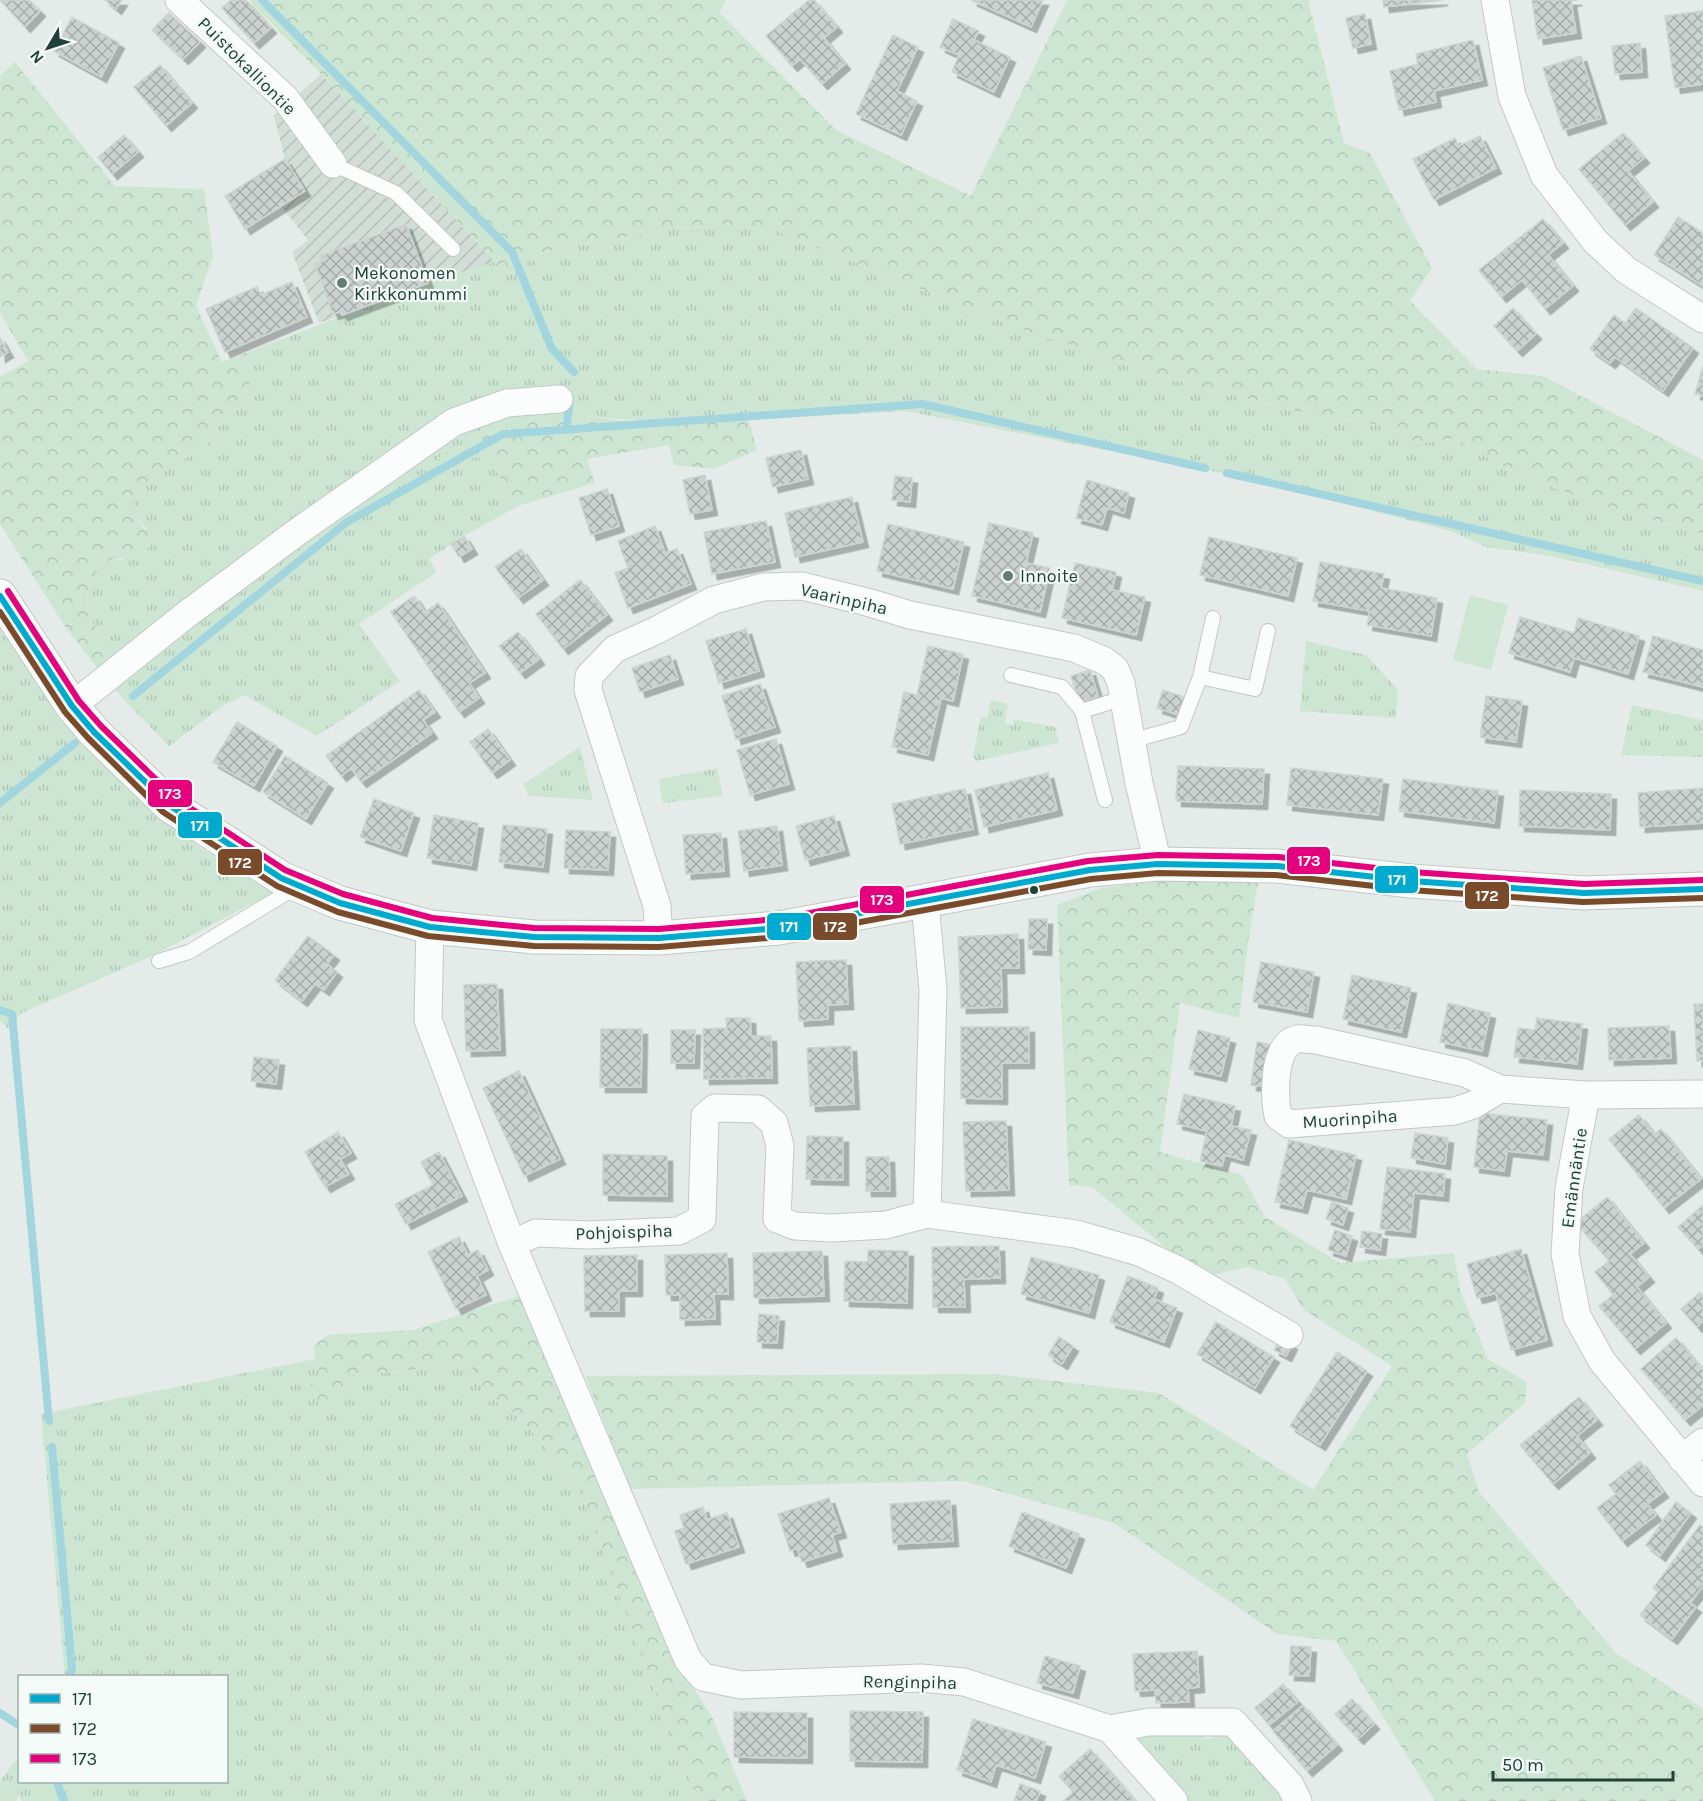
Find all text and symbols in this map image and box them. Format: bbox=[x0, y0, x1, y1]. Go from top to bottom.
street label: Puistokalliontie bbox=[193, 12, 301, 120]
north arrow bbox=[18, 18, 78, 78]
text: N bbox=[26, 47, 48, 68]
place label: Mekonomen Kirkkonummi bbox=[354, 262, 468, 305]
marker: Mekonomen Kirkkonummi bbox=[335, 276, 349, 290]
place label: Innoite bbox=[1020, 565, 1078, 587]
marker: Innoite bbox=[1001, 569, 1015, 583]
street label: Vaarinpiha bbox=[798, 578, 890, 620]
line badge: 173 bbox=[147, 779, 193, 808]
text: 173 bbox=[158, 784, 182, 803]
line badge: 171 bbox=[177, 811, 223, 839]
text: 171 bbox=[190, 816, 210, 835]
line badge: 173 bbox=[1286, 846, 1331, 875]
line badge: 172 bbox=[217, 848, 263, 876]
text: 173 bbox=[1297, 851, 1321, 870]
text: 172 bbox=[228, 853, 252, 872]
line badge: 171 bbox=[1374, 865, 1419, 894]
text: 171 bbox=[1387, 870, 1407, 889]
line badge: 172 bbox=[1464, 881, 1510, 910]
unlabelled marker bbox=[1028, 884, 1040, 896]
line badge: 173 bbox=[859, 885, 905, 914]
text: 172 bbox=[1475, 886, 1499, 905]
text: 173 bbox=[870, 890, 894, 909]
line badge: 171 bbox=[766, 912, 812, 941]
line badge: 172 bbox=[812, 912, 858, 941]
text: 171 bbox=[779, 917, 799, 936]
text: 172 bbox=[823, 917, 847, 936]
street label: Muorinpiha bbox=[1302, 1105, 1398, 1133]
street label: Emännäntie bbox=[1556, 1127, 1592, 1229]
street label: Pohjoispiha bbox=[575, 1219, 673, 1245]
street label: Renginpiha bbox=[863, 1670, 957, 1694]
legend bbox=[18, 1675, 228, 1783]
text: 171 bbox=[72, 1688, 92, 1710]
text: 172 bbox=[72, 1718, 97, 1740]
scale bar bbox=[1493, 1744, 1673, 1782]
text: 173 bbox=[72, 1748, 97, 1770]
text: 50 m bbox=[1502, 1754, 1544, 1776]

